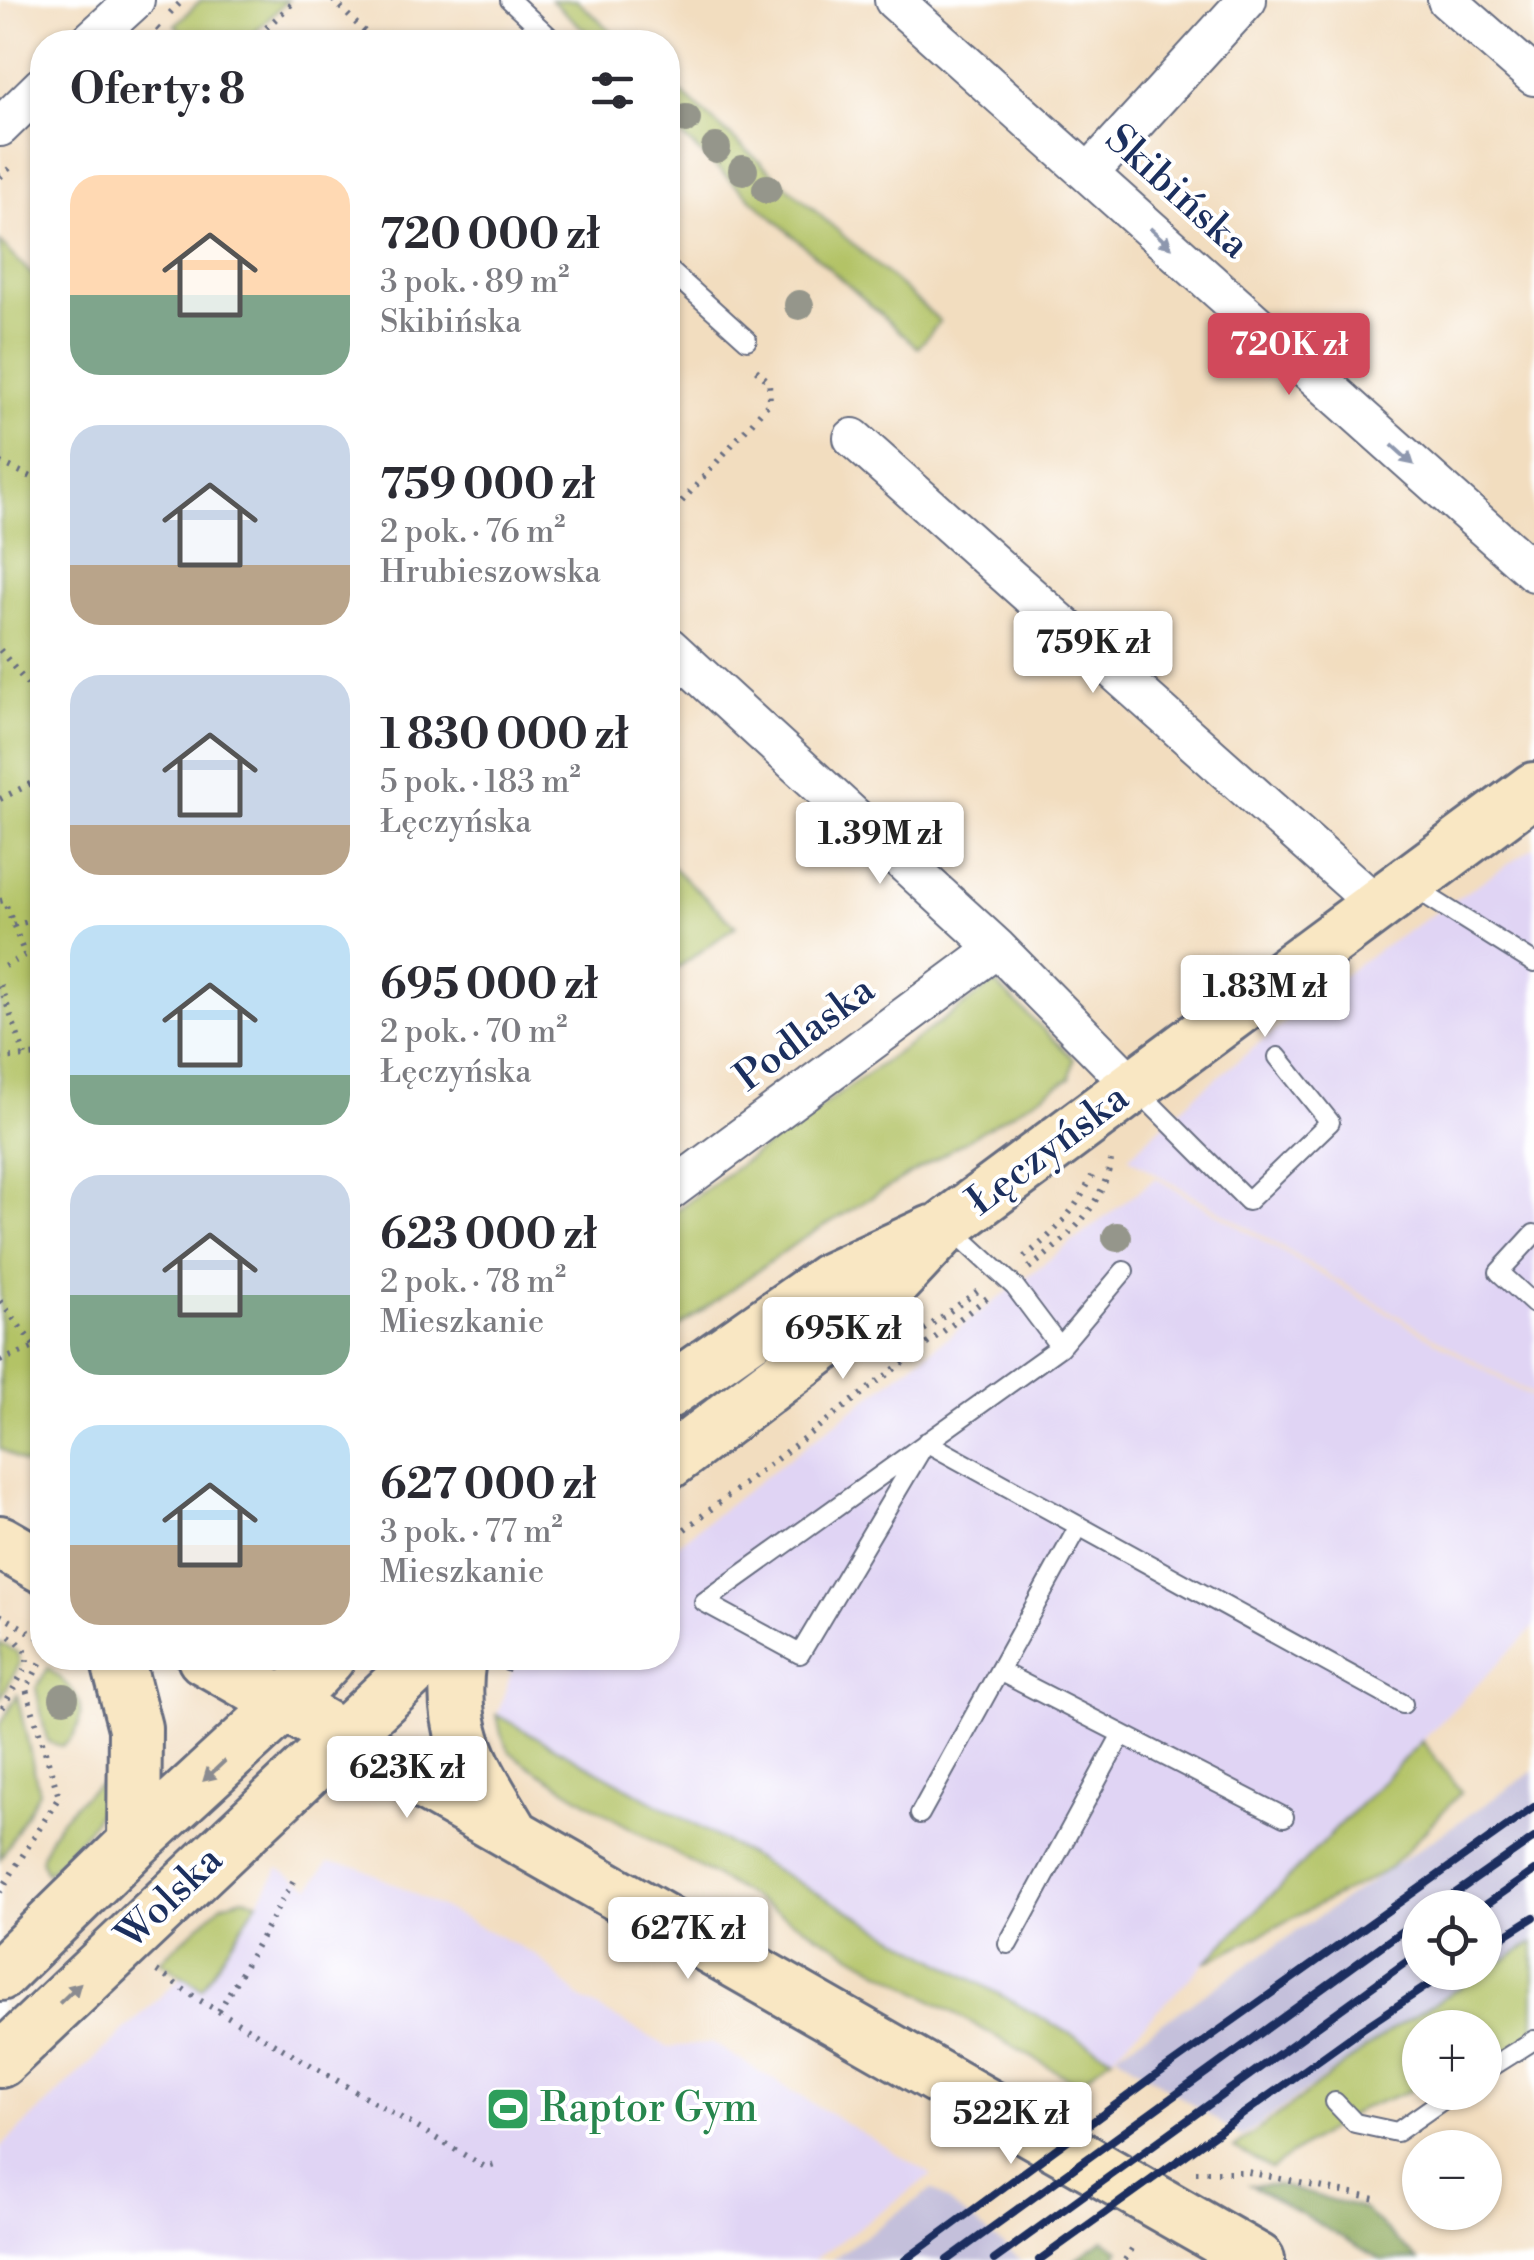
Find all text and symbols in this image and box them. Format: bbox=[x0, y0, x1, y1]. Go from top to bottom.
icon: filters bbox=[585, 63, 640, 118]
text: Oferty: 8 bbox=[70, 64, 245, 117]
street label: Skibińska bbox=[1095, 114, 1260, 270]
text: 720 000 zł bbox=[380, 209, 600, 262]
icon: home bbox=[150, 215, 270, 335]
one-way arrow bbox=[1149, 226, 1173, 249]
text: 3 pok. · 89 m² bbox=[380, 262, 569, 302]
text: Skibińska bbox=[380, 302, 521, 342]
pin: 720K zł bbox=[1197, 313, 1381, 398]
text: 720K zł bbox=[1230, 325, 1348, 365]
one-way arrow bbox=[1391, 444, 1416, 466]
text: 759 000 zł bbox=[380, 459, 595, 512]
icon: home bbox=[150, 465, 270, 585]
text: 2 pok. · 76 m² bbox=[380, 512, 565, 552]
text: Hrubieszowska bbox=[380, 552, 601, 592]
pin: 759K zł bbox=[1001, 611, 1185, 696]
text: 759K zł bbox=[1036, 623, 1150, 663]
text: 1 830 000 zł bbox=[380, 709, 628, 762]
icon: home bbox=[150, 715, 270, 835]
text: 5 pok. · 183 m² bbox=[380, 762, 581, 802]
text: Łęczyńska bbox=[380, 802, 531, 842]
pin: 1.39M zł bbox=[777, 802, 983, 887]
text: 1.39M zł bbox=[818, 814, 942, 854]
pin: 1.83M zł bbox=[1162, 955, 1368, 1040]
text: 695 000 zł bbox=[380, 959, 598, 1012]
icon: home bbox=[150, 965, 270, 1085]
street label: Podlaska bbox=[725, 965, 885, 1103]
text: 1.83M zł bbox=[1203, 967, 1327, 1007]
text: 2 pok. · 70 m² bbox=[380, 1012, 568, 1052]
text: Łęczyńska bbox=[380, 1052, 531, 1092]
street label: Łęczyńska bbox=[957, 1073, 1140, 1228]
text: 623 000 zł bbox=[380, 1209, 597, 1262]
icon: home bbox=[150, 1215, 270, 1335]
text: 2 pok. · 78 m² bbox=[380, 1262, 566, 1302]
pin: 695K zł bbox=[751, 1297, 935, 1382]
text: Mieszkanie bbox=[380, 1302, 544, 1342]
text: 695K zł bbox=[785, 1309, 902, 1349]
text: 627 000 zł bbox=[380, 1459, 596, 1512]
icon: home bbox=[150, 1465, 270, 1585]
text: 3 pok. · 77 m² bbox=[380, 1512, 563, 1552]
text: Mieszkanie bbox=[380, 1552, 544, 1592]
pin: 623K zł bbox=[315, 1736, 499, 1821]
text: 623K zł bbox=[349, 1748, 465, 1788]
one-way arrow bbox=[202, 1759, 226, 1782]
street label: Wolska bbox=[105, 1835, 234, 1962]
map controls bbox=[1402, 1890, 1502, 2230]
button: locate bbox=[1402, 1890, 1502, 1990]
pin: 627K zł bbox=[596, 1897, 780, 1982]
text: 627K zł bbox=[630, 1909, 746, 1949]
one-way arrow bbox=[58, 1982, 82, 2005]
button: + bbox=[1402, 2010, 1502, 2110]
pin: 522K zł bbox=[919, 2082, 1103, 2167]
place label: Raptor Gym bbox=[540, 2084, 758, 2135]
sports icon: Raptor Gym bbox=[485, 2086, 531, 2132]
text: 522K zł bbox=[953, 2094, 1069, 2134]
button: − bbox=[1402, 2130, 1502, 2230]

